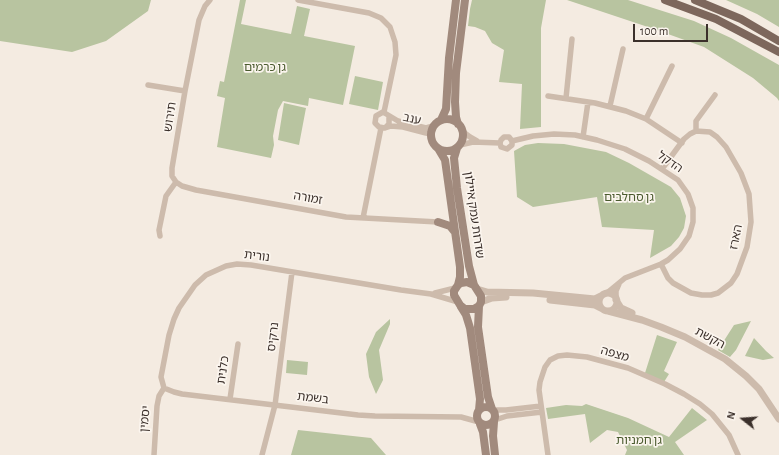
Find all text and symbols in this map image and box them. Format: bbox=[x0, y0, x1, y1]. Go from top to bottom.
scale bar bbox=[635, 16, 710, 42]
text: 100 m bbox=[640, 25, 668, 37]
park label: גן כרמים bbox=[244, 60, 286, 74]
street label: תירוש bbox=[161, 101, 179, 133]
street label: ענב bbox=[401, 110, 423, 128]
street label: הדקל bbox=[654, 148, 686, 176]
street label: שדרות עמק איילון bbox=[461, 171, 487, 259]
street label: זמורה bbox=[292, 188, 324, 208]
park label: גן סחלבים bbox=[604, 190, 654, 204]
street label: הארז bbox=[726, 223, 746, 251]
street label: נורית bbox=[243, 247, 271, 265]
street label: נרקיס bbox=[264, 321, 282, 353]
street label: הקשת bbox=[692, 324, 728, 352]
street label: מצפה bbox=[599, 343, 631, 365]
street label: כלנית bbox=[214, 355, 232, 385]
street label: בשמת bbox=[296, 389, 330, 407]
north arrow bbox=[723, 399, 763, 439]
street label: יסמין bbox=[137, 405, 153, 433]
text: N bbox=[725, 410, 737, 421]
park label: גן חמניות bbox=[616, 433, 662, 447]

